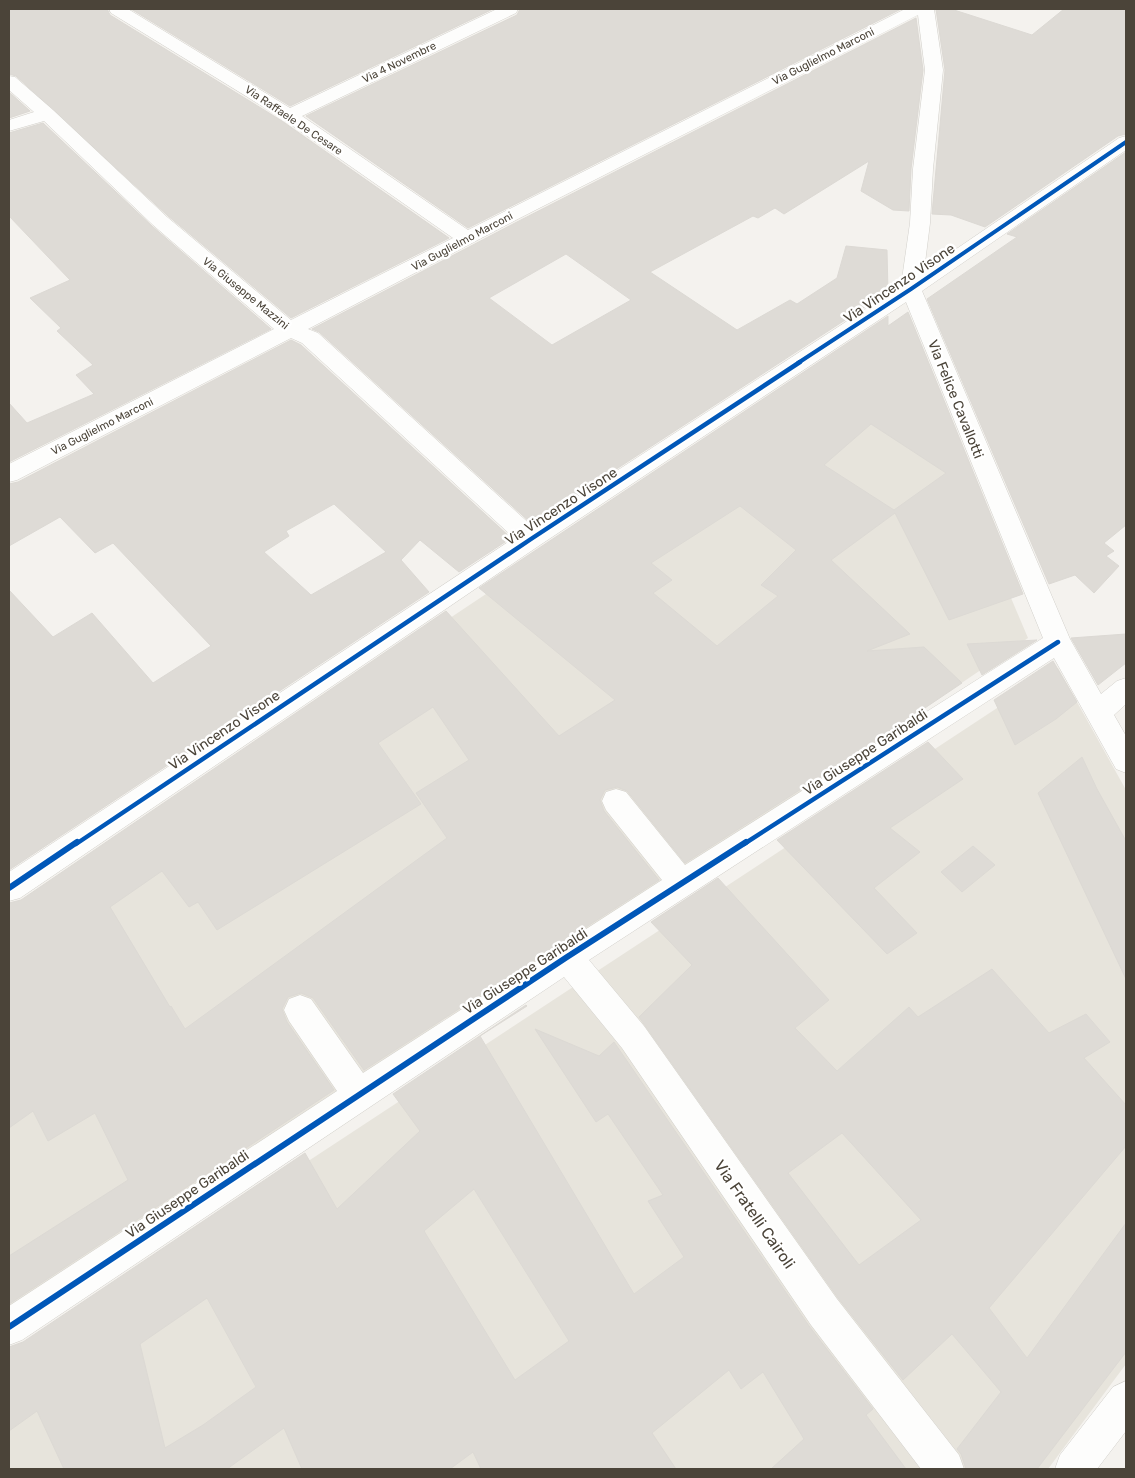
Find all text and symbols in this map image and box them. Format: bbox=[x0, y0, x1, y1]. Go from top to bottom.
street label: Via Guglielmo Marconi bbox=[770, 25, 876, 88]
street label: Via 4 Novembre bbox=[360, 39, 438, 86]
street label: Via Raffaele De Cesare bbox=[242, 83, 345, 158]
street label: Via Guglielmo Marconi bbox=[409, 209, 515, 274]
street label: Via Vincenzo Visone bbox=[840, 240, 958, 327]
street label: Via Giuseppe Mazzini bbox=[200, 255, 291, 332]
street label: Via Felice Cavallotti bbox=[924, 337, 987, 461]
street label: Via Guglielmo Marconi bbox=[49, 395, 155, 458]
street label: Via Vincenzo Visone bbox=[502, 464, 621, 549]
street label: Via Vincenzo Visone bbox=[165, 687, 283, 774]
street label: Via Giuseppe Garibaldi bbox=[800, 706, 931, 799]
street label: Via Giuseppe Garibaldi bbox=[460, 925, 591, 1018]
street label: Via Giuseppe Garibaldi bbox=[122, 1147, 252, 1242]
street label: Via Fratelli Cairoli bbox=[710, 1156, 799, 1272]

